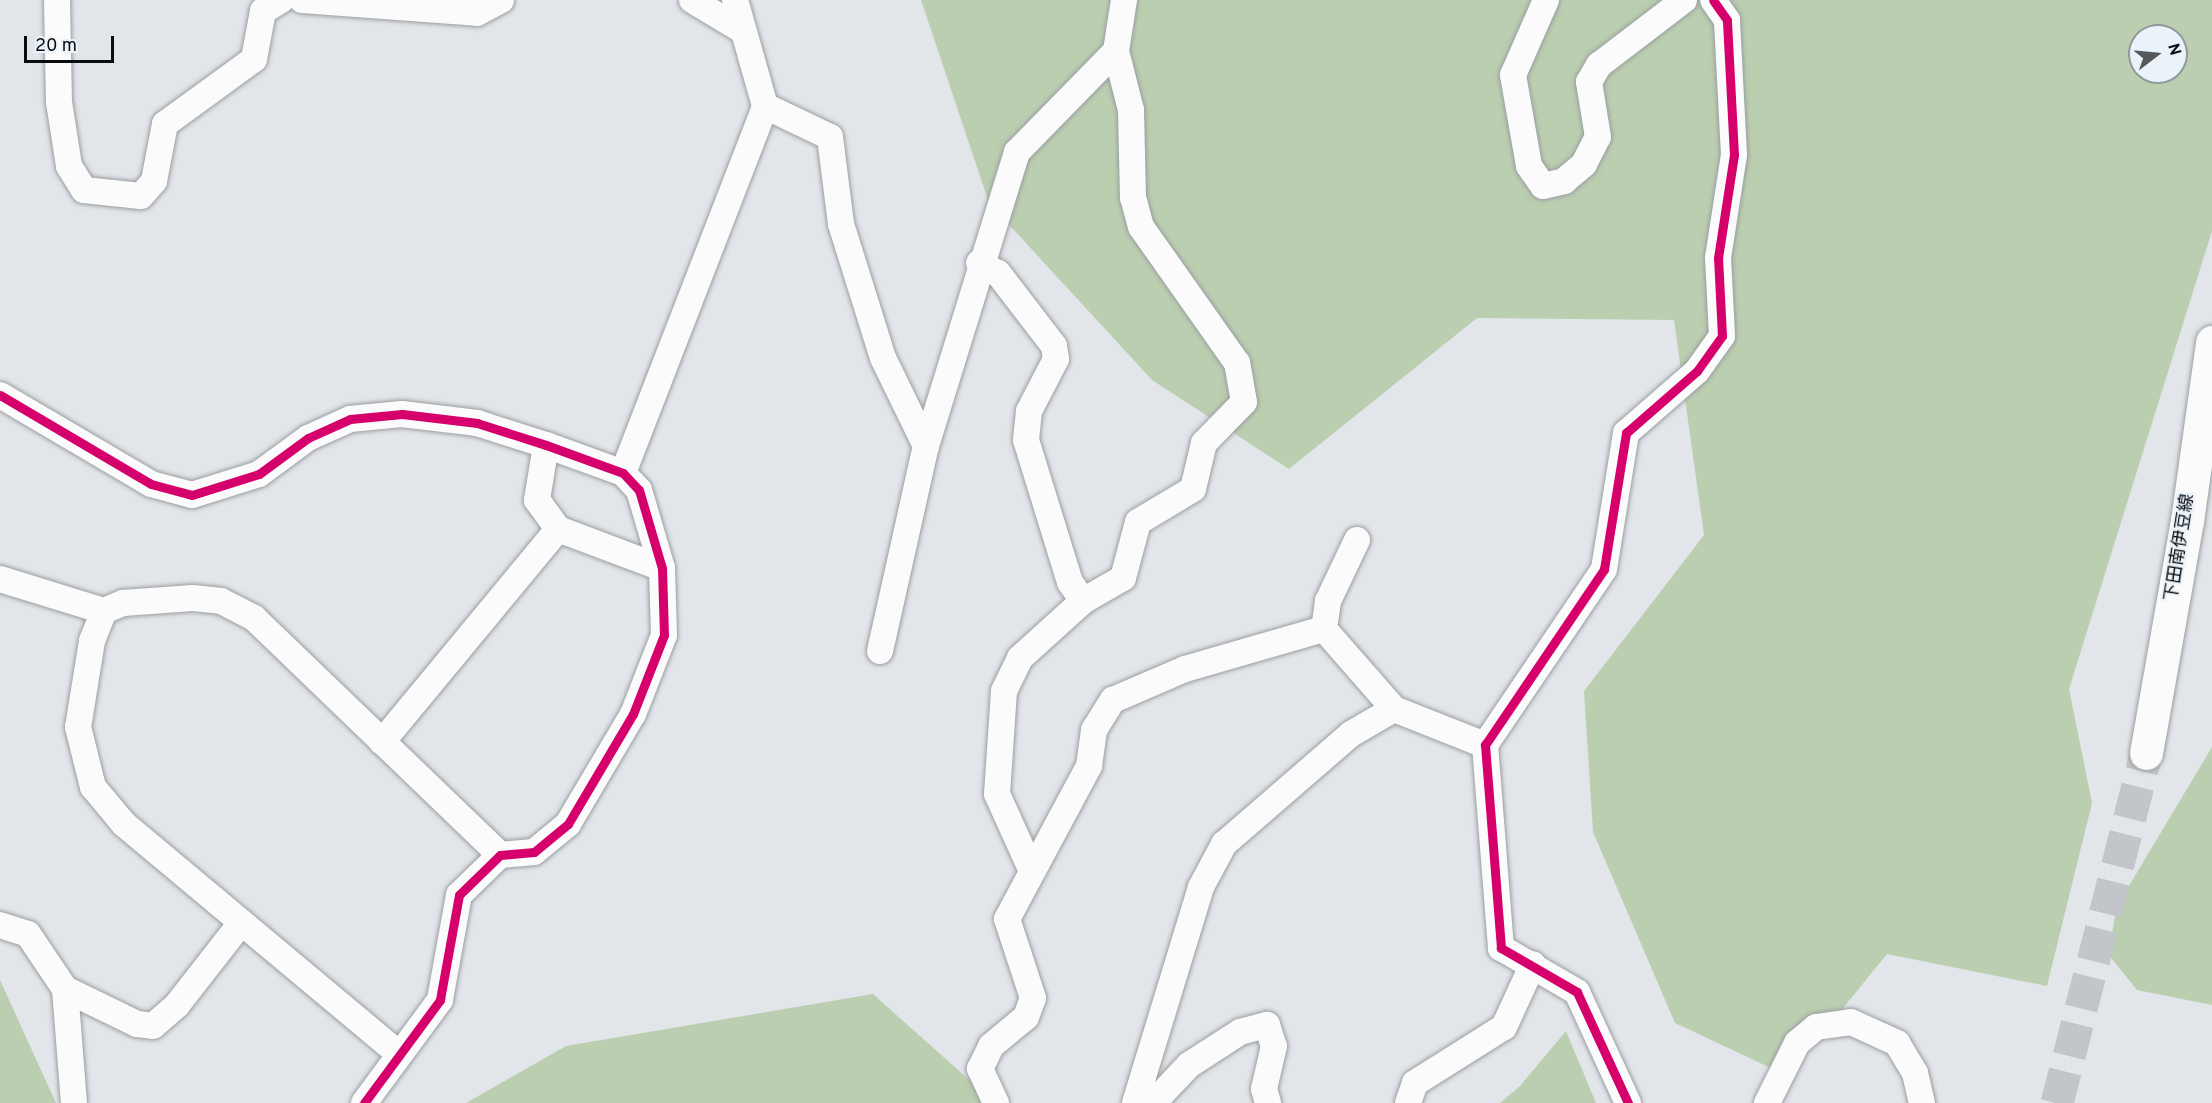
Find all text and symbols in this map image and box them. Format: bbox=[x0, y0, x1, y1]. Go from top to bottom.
scale bar bbox=[27, 24, 117, 62]
north arrow bbox=[2128, 24, 2188, 84]
text: 20 m bbox=[35, 35, 77, 58]
text: N bbox=[2162, 41, 2185, 58]
street label: 下田南伊豆線 bbox=[2162, 493, 2200, 603]

